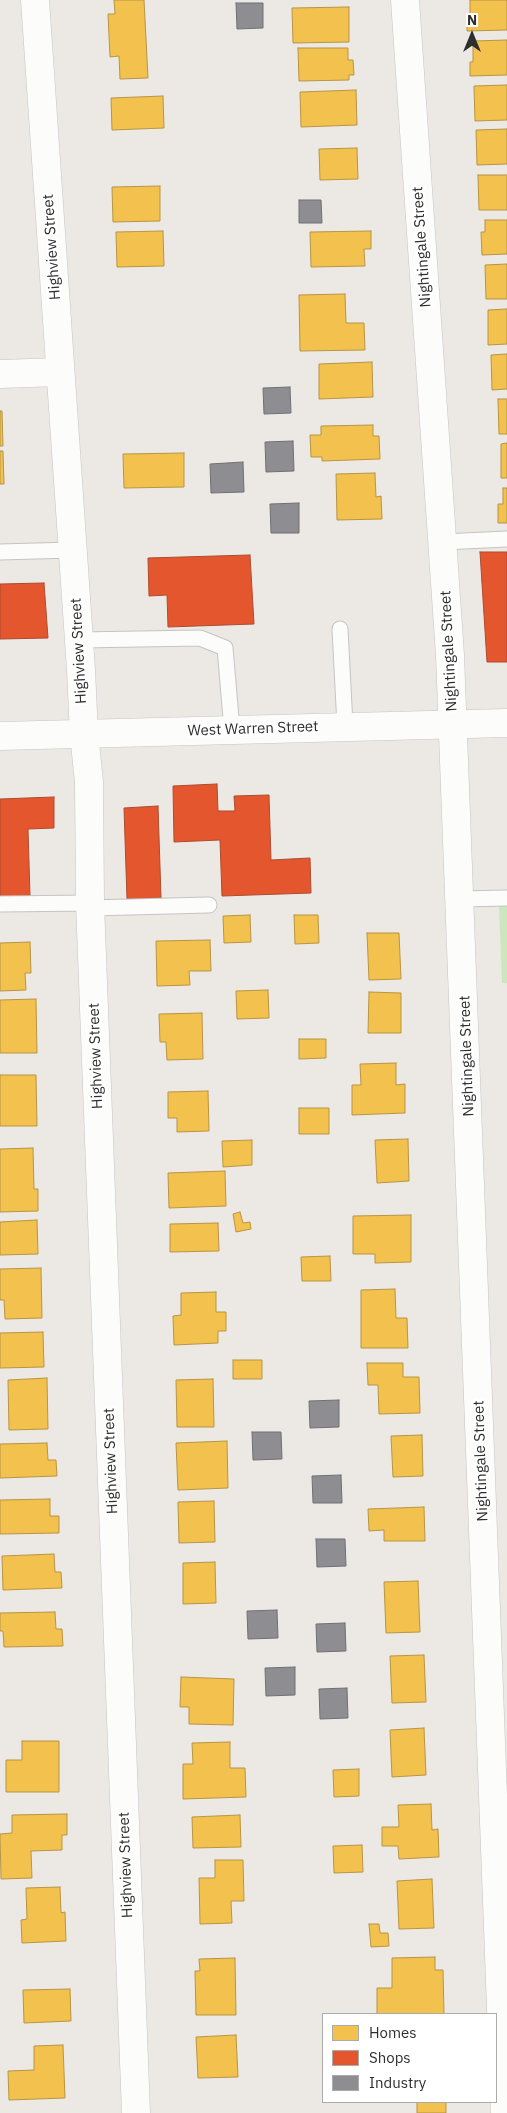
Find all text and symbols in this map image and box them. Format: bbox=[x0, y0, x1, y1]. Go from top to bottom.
north arrow bbox=[447, 10, 497, 60]
text: N bbox=[467, 11, 477, 29]
street label: Nightingale Street bbox=[409, 186, 435, 308]
street label: Highview Street bbox=[39, 193, 65, 301]
street label: Nightingale Street bbox=[437, 590, 461, 712]
street label: Highview Street bbox=[67, 598, 91, 704]
street label: West Warren Street bbox=[187, 718, 319, 740]
street label: Nightingale Street bbox=[456, 995, 478, 1117]
street label: Highview Street bbox=[85, 1003, 107, 1109]
street label: Nightingale Street bbox=[470, 1400, 492, 1522]
street label: Highview Street bbox=[100, 1408, 122, 1514]
street label: Highview Street bbox=[115, 1812, 137, 1918]
legend bbox=[322, 2013, 497, 2103]
text: Homes bbox=[369, 2023, 417, 2042]
text: Shops bbox=[369, 2048, 411, 2067]
text: Industry bbox=[369, 2073, 426, 2092]

